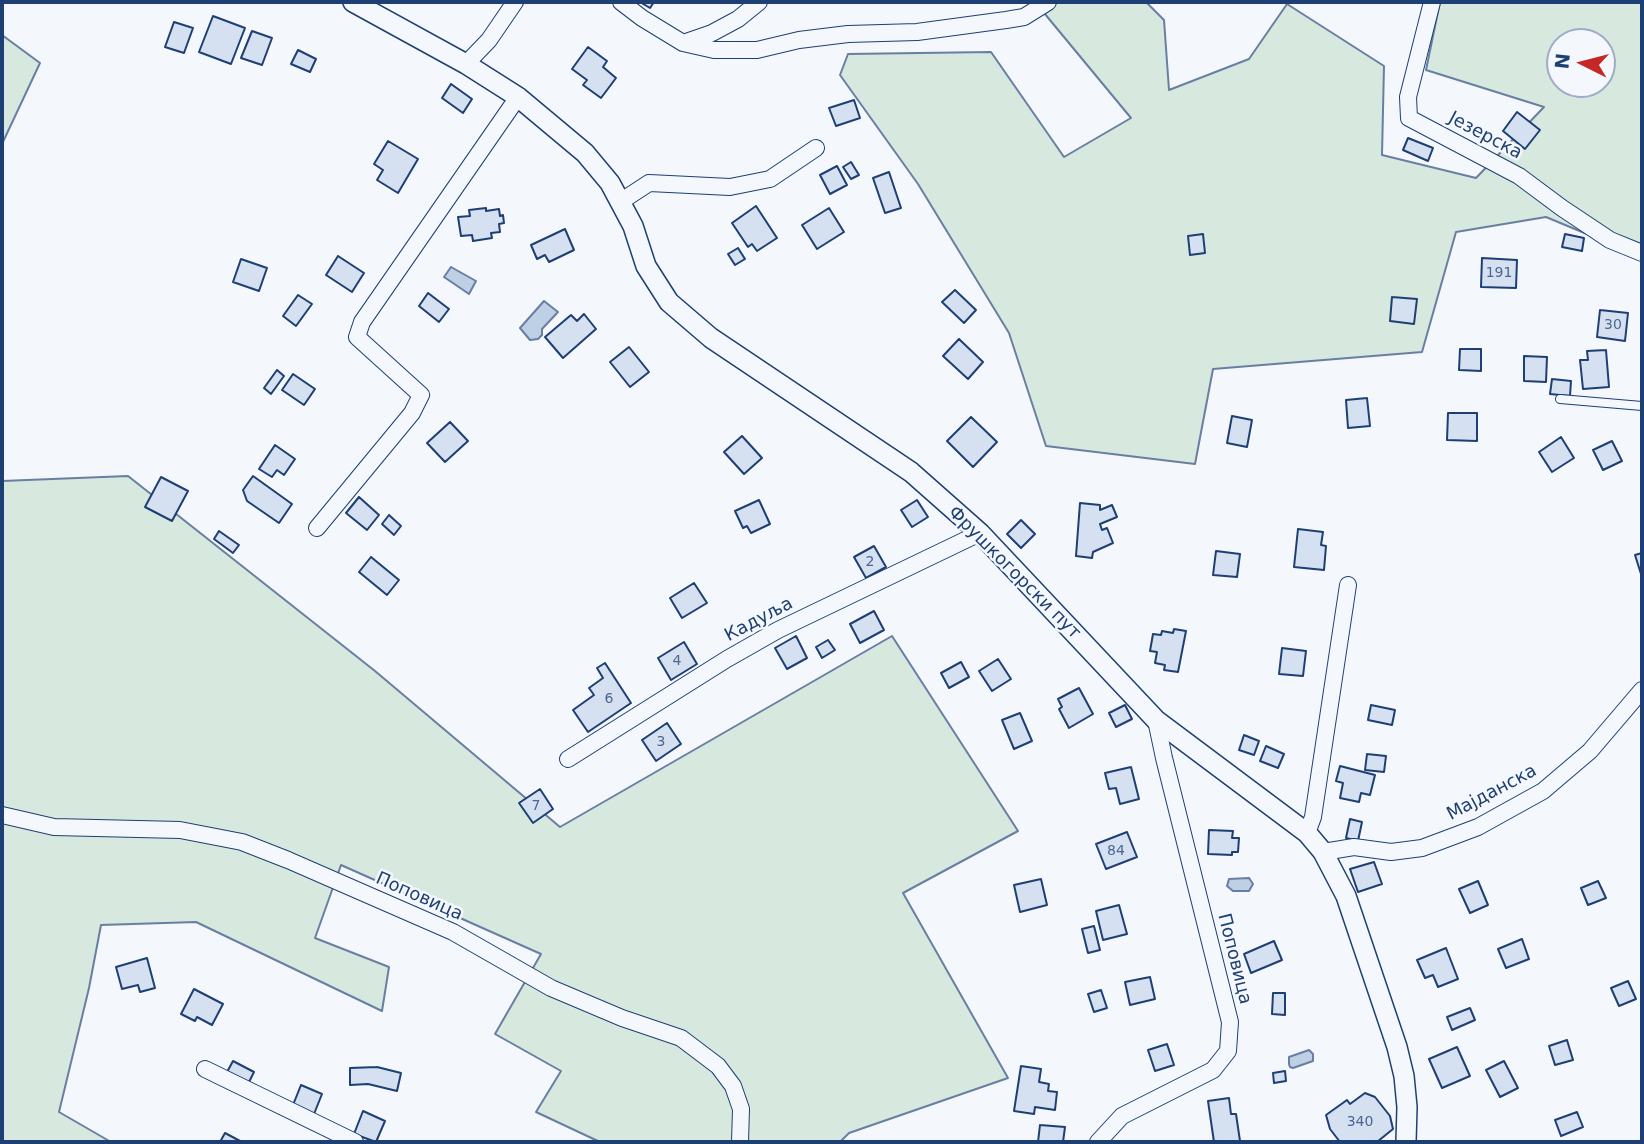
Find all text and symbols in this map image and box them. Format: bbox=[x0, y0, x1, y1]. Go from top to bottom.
north arrow bbox=[1546, 28, 1616, 98]
text: N bbox=[1550, 52, 1574, 70]
street label: Језерска bbox=[1445, 108, 1525, 164]
house number: 191 bbox=[1486, 265, 1512, 281]
house number: 30 bbox=[1604, 317, 1622, 333]
street label: Фрушкогорски пут bbox=[943, 502, 1085, 644]
house number: 2 bbox=[866, 554, 874, 570]
street label: Кадуља bbox=[721, 593, 797, 647]
house number: 4 bbox=[673, 653, 681, 669]
house number: 6 bbox=[605, 691, 613, 707]
house number: 3 bbox=[657, 734, 665, 750]
street label: Мајданска bbox=[1443, 760, 1541, 826]
house number: 7 bbox=[532, 798, 540, 814]
house number: 84 bbox=[1107, 843, 1125, 859]
street label: Поповица bbox=[372, 868, 466, 926]
street label: Поповица bbox=[1212, 911, 1256, 1007]
house number: 340 bbox=[1347, 1114, 1373, 1130]

